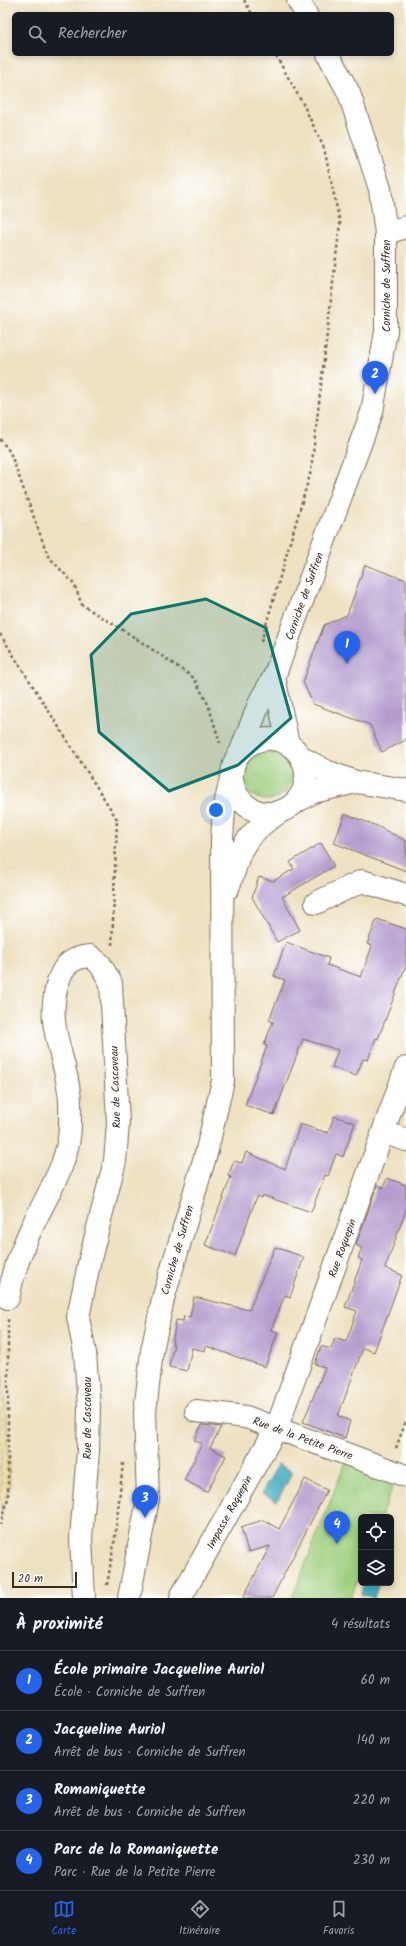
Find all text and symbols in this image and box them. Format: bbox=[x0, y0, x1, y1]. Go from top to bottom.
search box bbox=[12, 12, 394, 56]
text: Rechercher bbox=[58, 22, 126, 46]
icon: search bbox=[26, 23, 48, 45]
street label: Corniche de Suffren bbox=[378, 240, 396, 332]
pin: 2 bbox=[362, 361, 388, 394]
street label: Corniche de Suffren bbox=[281, 550, 329, 643]
pin: 1 bbox=[334, 631, 360, 664]
your location bbox=[206, 800, 226, 820]
street label: Rue de Cascaveau bbox=[106, 1045, 126, 1128]
street label: Corniche de Suffren bbox=[157, 1203, 199, 1297]
street label: Rue Roquepin bbox=[324, 1216, 362, 1280]
street label: Rue de Cascaveau bbox=[79, 1376, 97, 1459]
street label: Rue de la Petite Pierre bbox=[250, 1412, 355, 1465]
street label: Impasse Roquepin bbox=[202, 1472, 258, 1553]
pin: 3 bbox=[132, 1485, 158, 1518]
pin: 4 bbox=[324, 1511, 350, 1544]
map controls bbox=[358, 1514, 394, 1586]
button: locate bbox=[358, 1514, 394, 1550]
button: layers bbox=[358, 1550, 394, 1586]
scale bar bbox=[12, 1570, 77, 1589]
text: 20 m bbox=[18, 1570, 43, 1588]
text: À proximité bbox=[16, 1611, 103, 1638]
text: 4 résultats bbox=[331, 1614, 390, 1635]
text: École primaire Jacqueline Auriol bbox=[54, 1658, 264, 1682]
text: 1 bbox=[27, 1670, 31, 1691]
text: 60 m bbox=[361, 1670, 390, 1691]
text: École · Corniche de Suffren bbox=[54, 1682, 205, 1703]
text: Jacqueline Auriol bbox=[54, 1718, 165, 1742]
text: 2 bbox=[25, 1730, 33, 1751]
text: 140 m bbox=[357, 1730, 390, 1751]
text: Arrêt de bus · Corniche de Suffren bbox=[54, 1742, 246, 1763]
text: Romaniquette bbox=[54, 1778, 145, 1802]
text: 3 bbox=[25, 1790, 33, 1811]
text: 220 m bbox=[353, 1790, 390, 1811]
text: Arrêt de bus · Corniche de Suffren bbox=[54, 1802, 246, 1823]
text: Parc de la Romaniquette bbox=[54, 1838, 218, 1862]
text: 4 bbox=[25, 1850, 33, 1871]
text: 230 m bbox=[353, 1850, 390, 1871]
text: Parc · Rue de la Petite Pierre bbox=[54, 1862, 215, 1883]
tab: Carte bbox=[51, 1898, 76, 1940]
tab: Itinéraire bbox=[179, 1898, 220, 1940]
tab: Favoris bbox=[323, 1898, 355, 1940]

